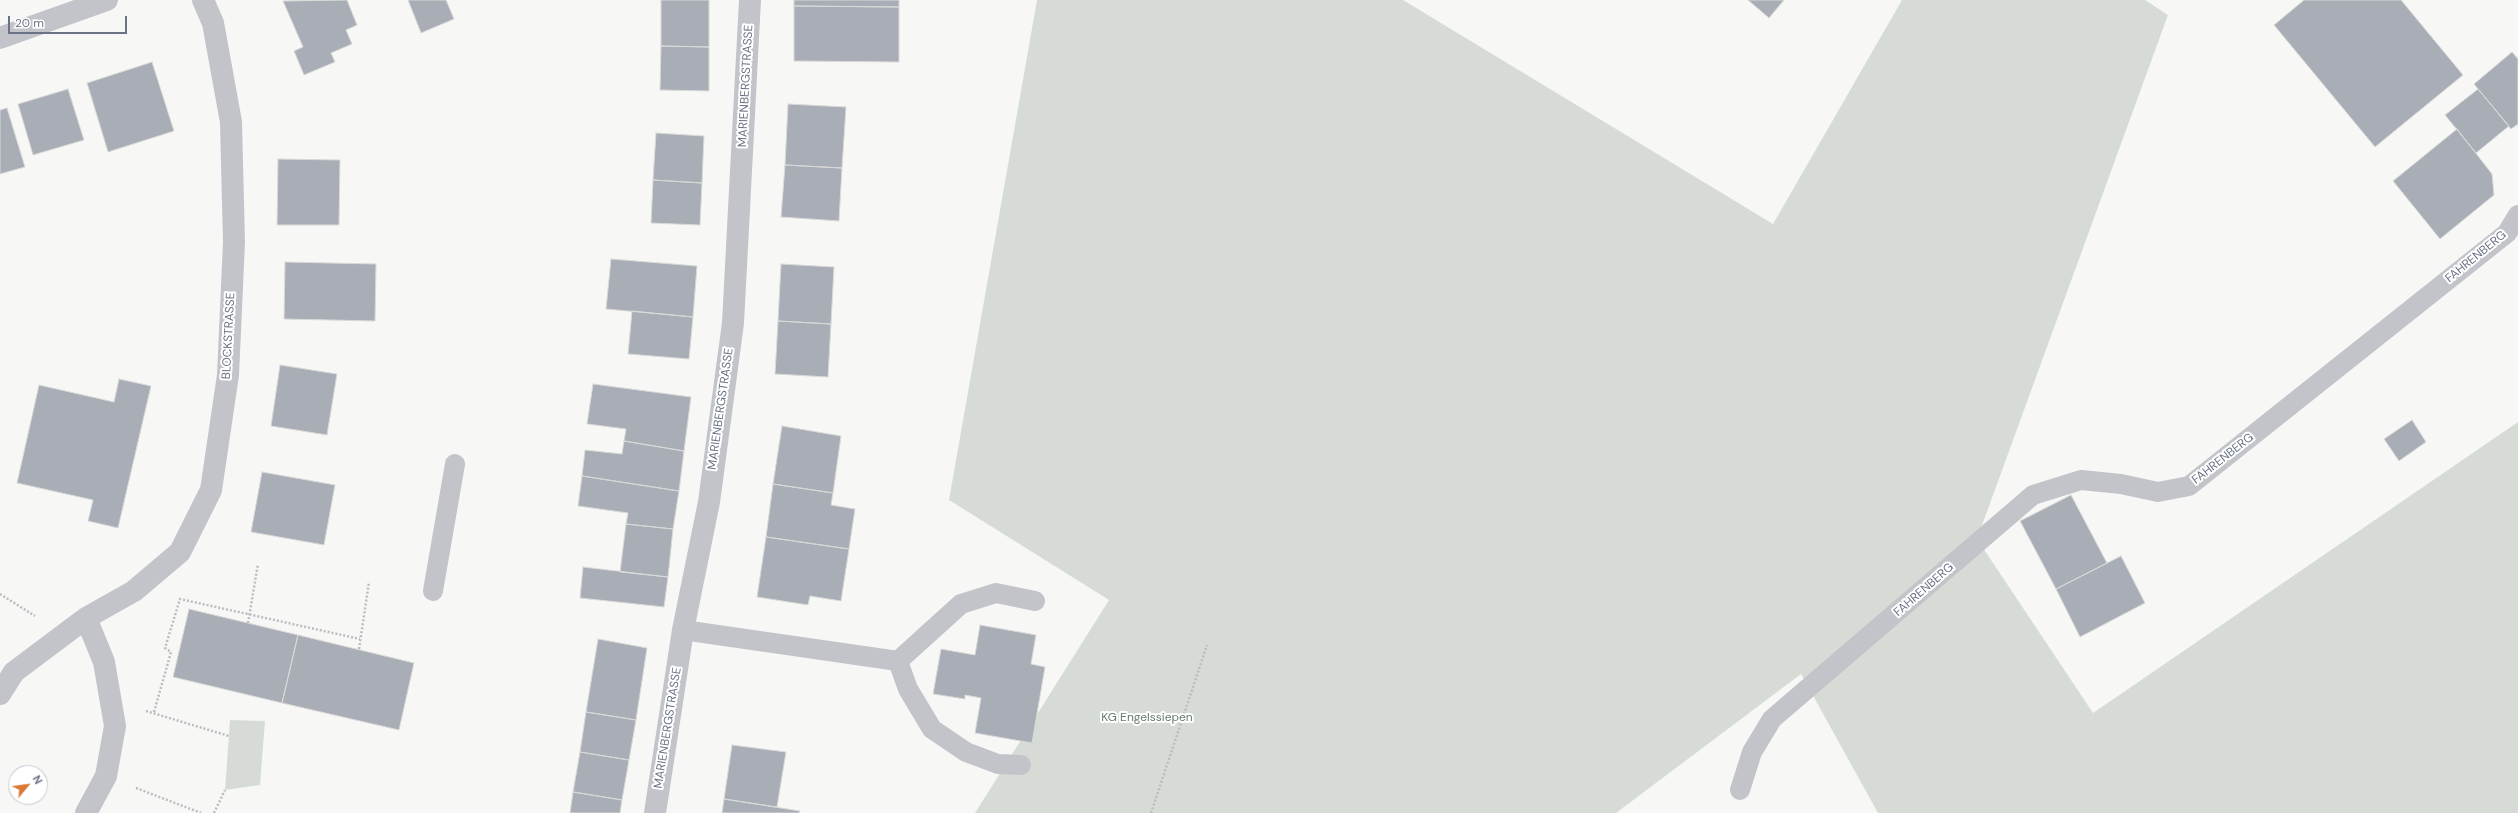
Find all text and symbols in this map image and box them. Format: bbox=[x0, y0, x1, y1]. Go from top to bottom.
scale bar bbox=[10, 8, 129, 34]
text: 20 m bbox=[15, 15, 44, 31]
street label: MARIENBERGSTRASSE bbox=[736, 24, 756, 148]
street label: FAHRENBERG bbox=[2443, 228, 2509, 286]
street label: BLOCKSTRASSE bbox=[220, 292, 238, 380]
street label: MARIENBERGSTRASSE bbox=[705, 347, 737, 471]
street label: FAHRENBERG bbox=[2189, 431, 2257, 487]
street label: FAHRENBERG bbox=[1891, 560, 1957, 620]
street label: MARIENBERGSTRASSE bbox=[651, 666, 685, 790]
park label: KG Engelssiepen bbox=[1101, 711, 1193, 725]
north arrow bbox=[8, 765, 48, 805]
text: N bbox=[30, 773, 46, 787]

